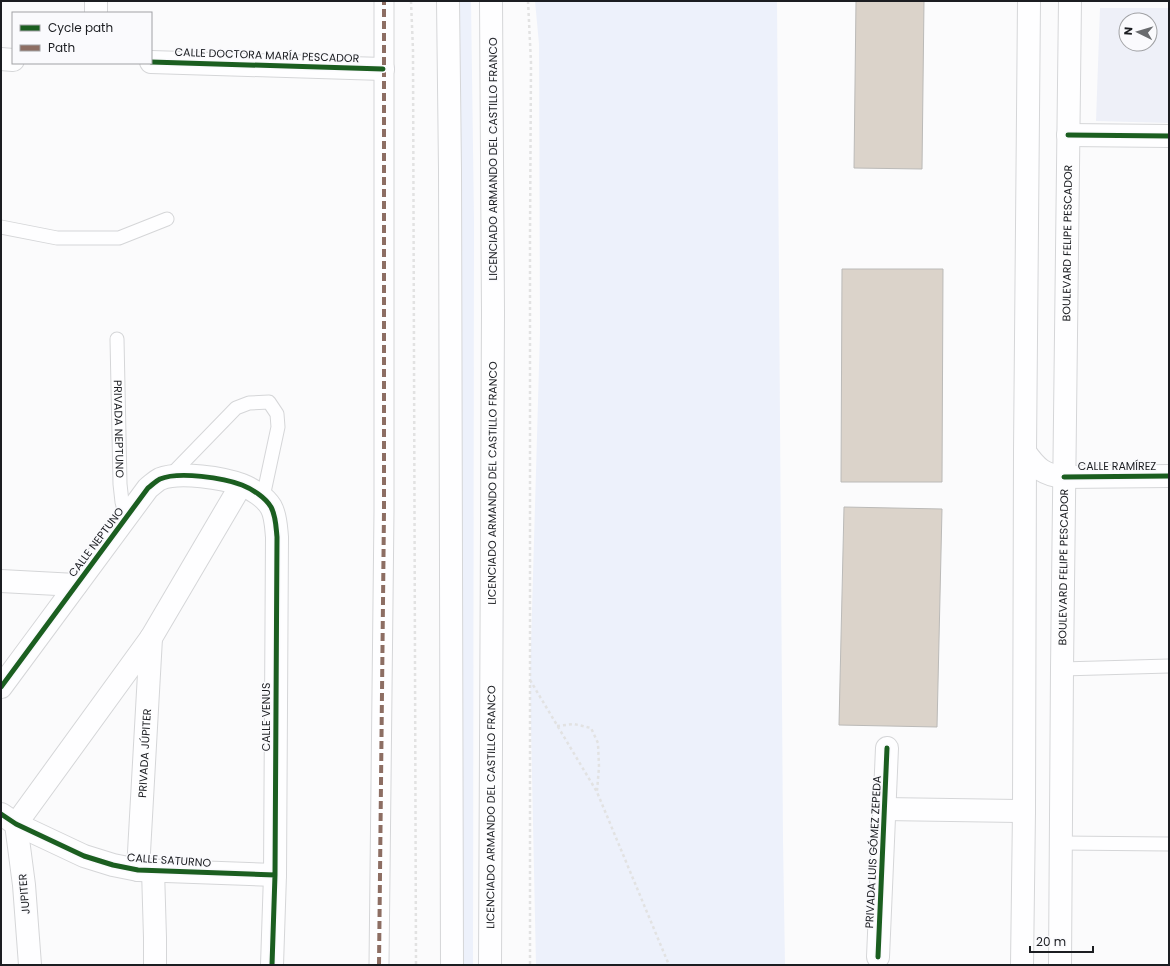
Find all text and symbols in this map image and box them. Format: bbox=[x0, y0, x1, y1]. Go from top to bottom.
legend bbox=[12, 12, 152, 64]
north arrow bbox=[1118, 12, 1158, 52]
text: Cycle path bbox=[48, 19, 113, 36]
text: N bbox=[1120, 26, 1136, 36]
street label: LICENCIADO ARMANDO DEL CASTILLO FRANCO bbox=[485, 37, 501, 281]
text: Path bbox=[48, 39, 75, 56]
street label: CALLE DOCTORA MARÍA PESCADOR bbox=[174, 44, 360, 66]
street label: BOULEVARD FELIPE PESCADOR bbox=[1058, 164, 1076, 322]
street label: LICENCIADO ARMANDO DEL CASTILLO FRANCO bbox=[484, 361, 501, 605]
street label: PRIVADA NEPTUNO bbox=[110, 380, 128, 479]
street label: CALLE RAMÍREZ bbox=[1078, 458, 1156, 474]
street label: BOULEVARD FELIPE PESCADOR bbox=[1054, 488, 1072, 645]
street label: CALLE NEPTUNO bbox=[64, 504, 128, 580]
street label: CALLE VENUS bbox=[258, 683, 274, 751]
street label: LICENCIADO ARMANDO DEL CASTILLO FRANCO bbox=[482, 685, 499, 929]
street label: PRIVADA JÚPITER bbox=[134, 708, 155, 798]
street label: PRIVADA LUIS GÓMEZ ZEPEDA bbox=[861, 775, 885, 929]
street label: CALLE SATURNO bbox=[126, 849, 212, 871]
street label: JUPITER bbox=[14, 873, 34, 915]
scale bar bbox=[1030, 928, 1093, 954]
text: 20 m bbox=[1036, 933, 1066, 950]

